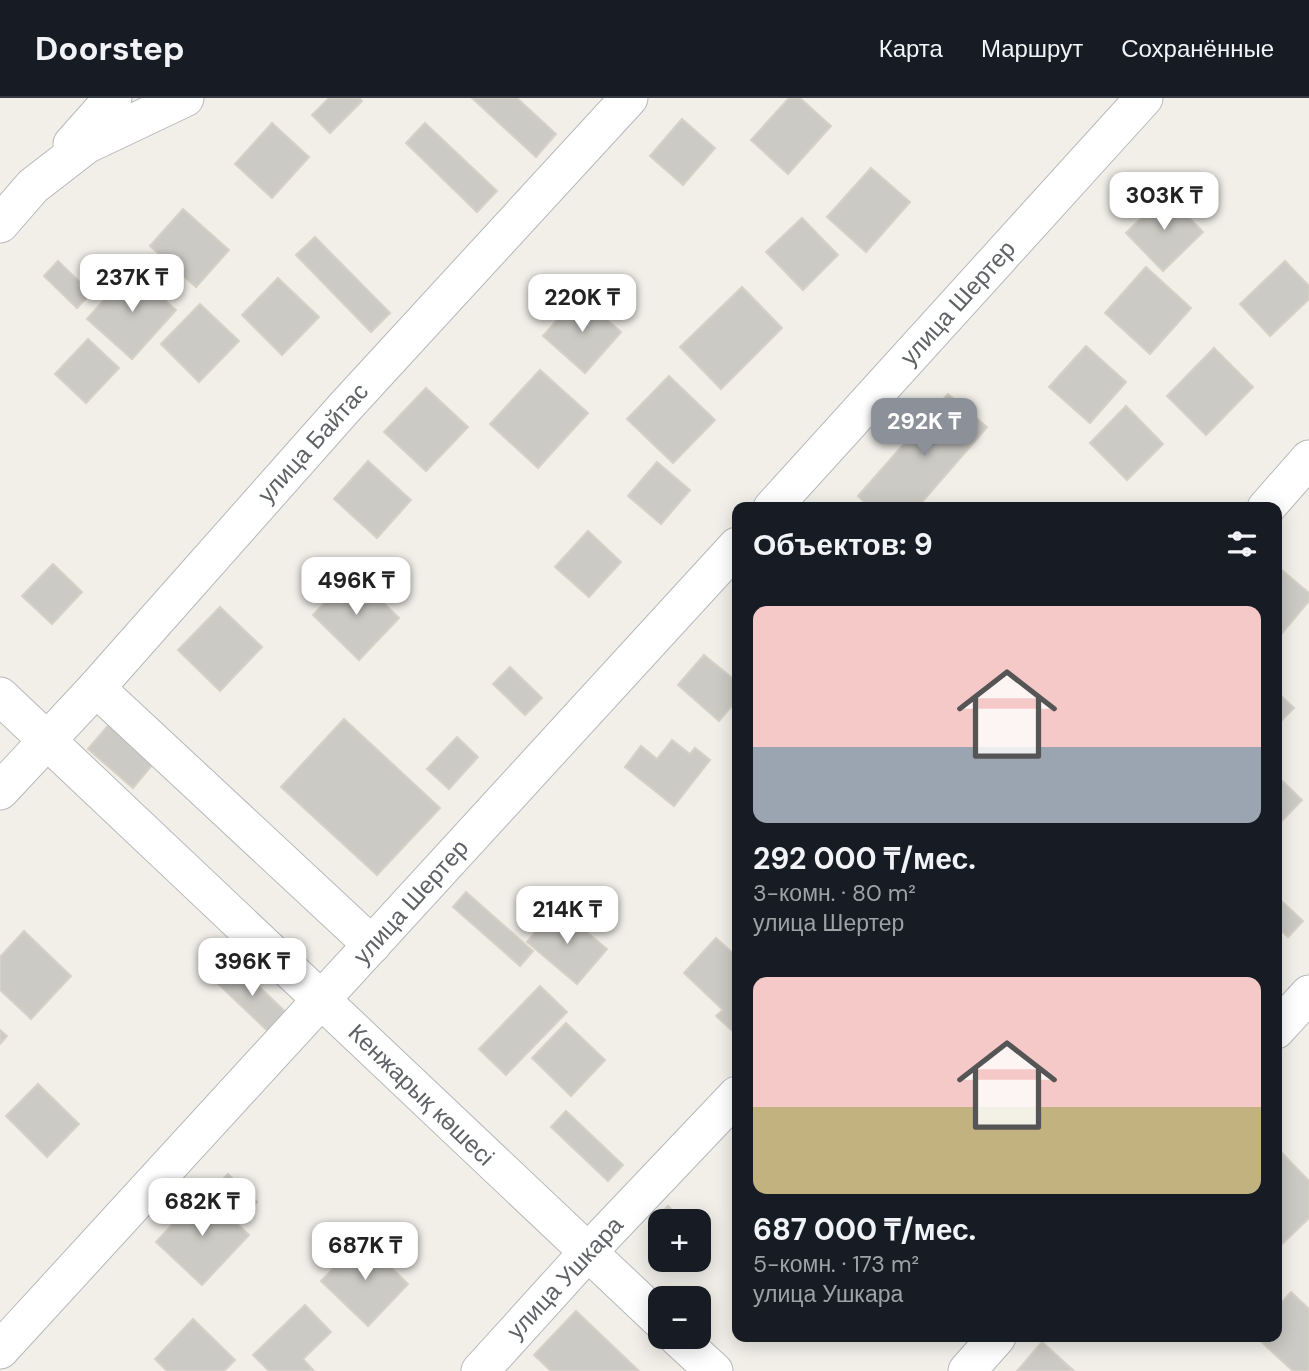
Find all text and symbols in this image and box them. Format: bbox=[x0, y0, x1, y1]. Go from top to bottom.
text: Doorstep bbox=[35, 27, 185, 70]
text: Карта bbox=[879, 33, 943, 64]
text: Маршрут bbox=[981, 33, 1083, 64]
text: Сохранённые bbox=[1121, 33, 1274, 64]
pin: 303K ₸ bbox=[1107, 172, 1221, 232]
text: 303K ₸ bbox=[1126, 180, 1202, 210]
street label: улица Шертер bbox=[893, 234, 1022, 372]
pin: 237K ₸ bbox=[75, 254, 189, 314]
text: 237K ₸ bbox=[96, 262, 168, 292]
pin: 220K ₸ bbox=[525, 274, 639, 334]
text: 220K ₸ bbox=[544, 282, 620, 312]
street label: улица Байтас bbox=[251, 376, 375, 509]
pin: 292K ₸ bbox=[867, 398, 981, 458]
text: 292K ₸ bbox=[887, 406, 961, 436]
text: Объектов: 9 bbox=[753, 525, 933, 564]
icon: filters bbox=[1223, 525, 1261, 563]
pin: 496K ₸ bbox=[299, 558, 413, 617]
text: 496K ₸ bbox=[317, 565, 395, 595]
icon: home bbox=[944, 651, 1070, 777]
street label: улица Шертер bbox=[346, 833, 475, 971]
text: 292 000 ₸/мес. bbox=[753, 839, 976, 878]
text: 3-комн. · 80 m² bbox=[753, 878, 916, 908]
pin: 214K ₸ bbox=[510, 886, 624, 946]
text: 214K ₸ bbox=[532, 894, 602, 924]
text: улица Шертер bbox=[753, 908, 904, 938]
pin: 396K ₸ bbox=[195, 939, 309, 998]
text: 396K ₸ bbox=[214, 946, 290, 976]
street label: Кенжарық көшесі bbox=[342, 1017, 501, 1172]
icon: home bbox=[944, 1022, 1070, 1148]
pin: 682K ₸ bbox=[145, 1178, 259, 1238]
text: 682K ₸ bbox=[164, 1186, 240, 1216]
street label: улица Ушкара bbox=[500, 1209, 630, 1346]
map controls bbox=[648, 1209, 711, 1349]
button: + bbox=[648, 1209, 711, 1272]
text: 687 000 ₸/мес. bbox=[753, 1210, 976, 1249]
pin: 687K ₸ bbox=[308, 1222, 422, 1282]
text: 687K ₸ bbox=[328, 1230, 402, 1260]
text: 5-комн. · 173 m² bbox=[753, 1249, 919, 1279]
text: улица Ушкара bbox=[753, 1279, 903, 1309]
button: − bbox=[648, 1286, 711, 1349]

